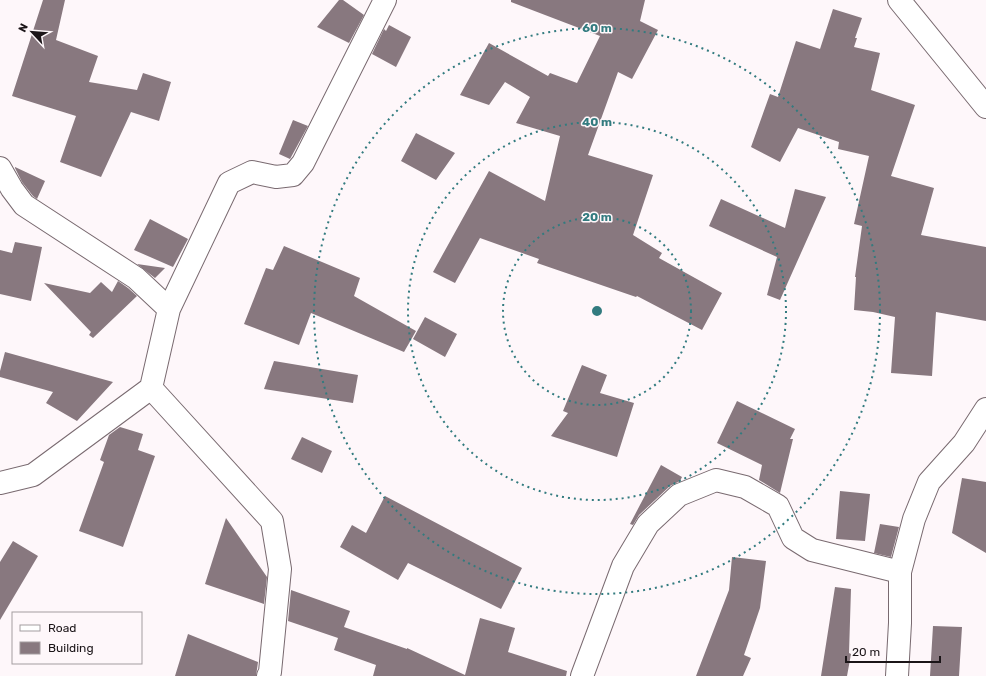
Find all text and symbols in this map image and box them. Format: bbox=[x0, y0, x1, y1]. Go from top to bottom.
north arrow bbox=[12, 12, 52, 52]
text: N bbox=[16, 21, 31, 34]
text: 60 m bbox=[582, 21, 612, 35]
text: 40 m bbox=[582, 115, 612, 129]
text: 20 m bbox=[582, 210, 612, 224]
centre of rings bbox=[590, 304, 604, 318]
legend bbox=[12, 612, 142, 664]
text: Road bbox=[48, 621, 76, 635]
scale bar bbox=[846, 638, 940, 664]
text: Building bbox=[48, 641, 94, 655]
text: 20 m bbox=[852, 645, 880, 659]

